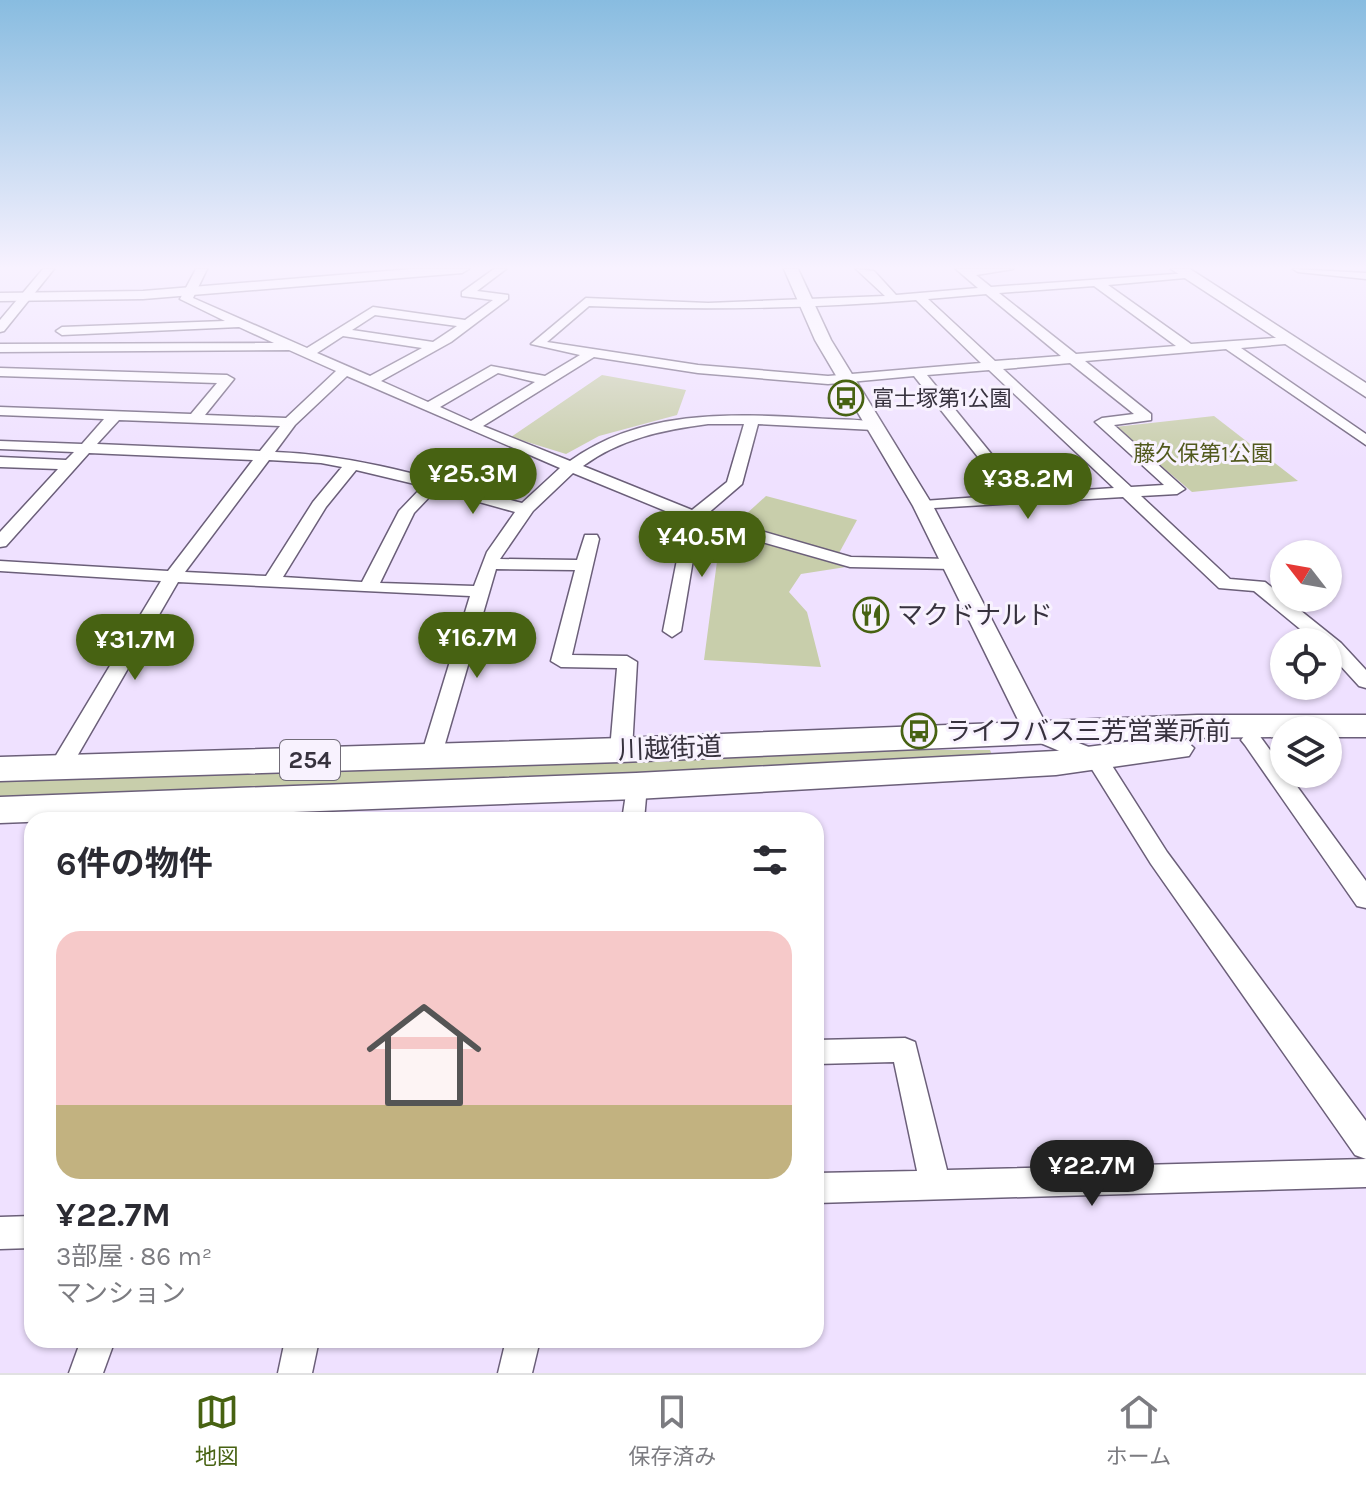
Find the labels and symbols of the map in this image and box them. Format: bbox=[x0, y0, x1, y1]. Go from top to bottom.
bus stop icon: 富士塚第1公園 bbox=[827, 379, 865, 417]
place label: 富士塚第1公園 bbox=[872, 386, 1011, 412]
park label: 藤久保第1公園 bbox=[1133, 441, 1273, 467]
pin: ¥25.3M bbox=[408, 448, 538, 516]
pin: ¥38.2M bbox=[963, 453, 1093, 521]
pin: ¥40.5M bbox=[637, 511, 767, 579]
north arrow bbox=[1270, 540, 1342, 612]
restaurant icon: マクドナルド bbox=[852, 596, 890, 634]
place label: マクドナルド bbox=[897, 600, 1053, 631]
pin: ¥16.7M bbox=[412, 612, 542, 680]
pin: ¥31.7M bbox=[70, 614, 200, 682]
bus stop icon: ライフバス三芳営業所前 bbox=[900, 712, 938, 750]
place label: ライフバス三芳営業所前 bbox=[945, 716, 1231, 747]
street label: 川越街道 bbox=[618, 731, 723, 766]
road number: 254 bbox=[280, 740, 340, 780]
pin: ¥22.7M bbox=[1027, 1140, 1157, 1208]

